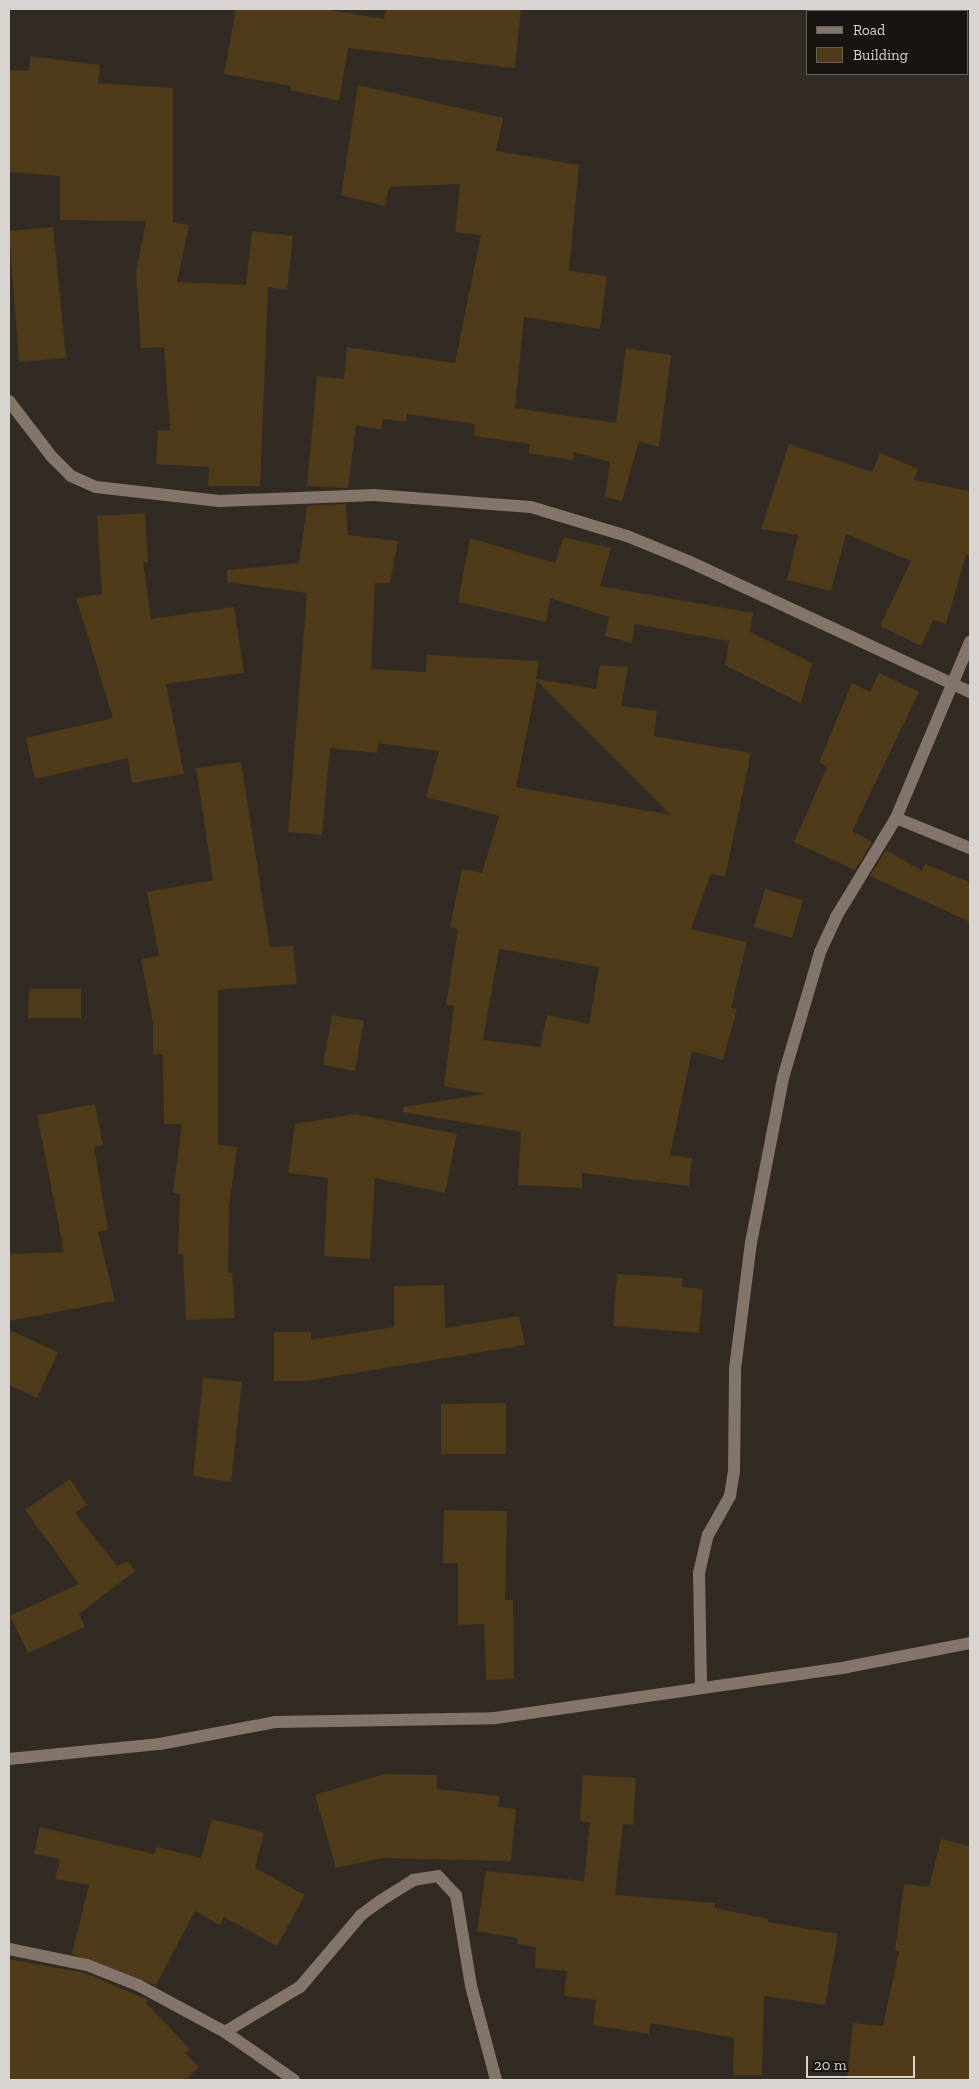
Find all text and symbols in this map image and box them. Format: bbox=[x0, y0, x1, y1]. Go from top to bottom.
legend bbox=[806, 10, 969, 75]
text: Road bbox=[853, 21, 885, 39]
text: Building bbox=[853, 46, 908, 64]
scale bar bbox=[809, 2046, 918, 2078]
text: 20 m bbox=[814, 2056, 847, 2074]

